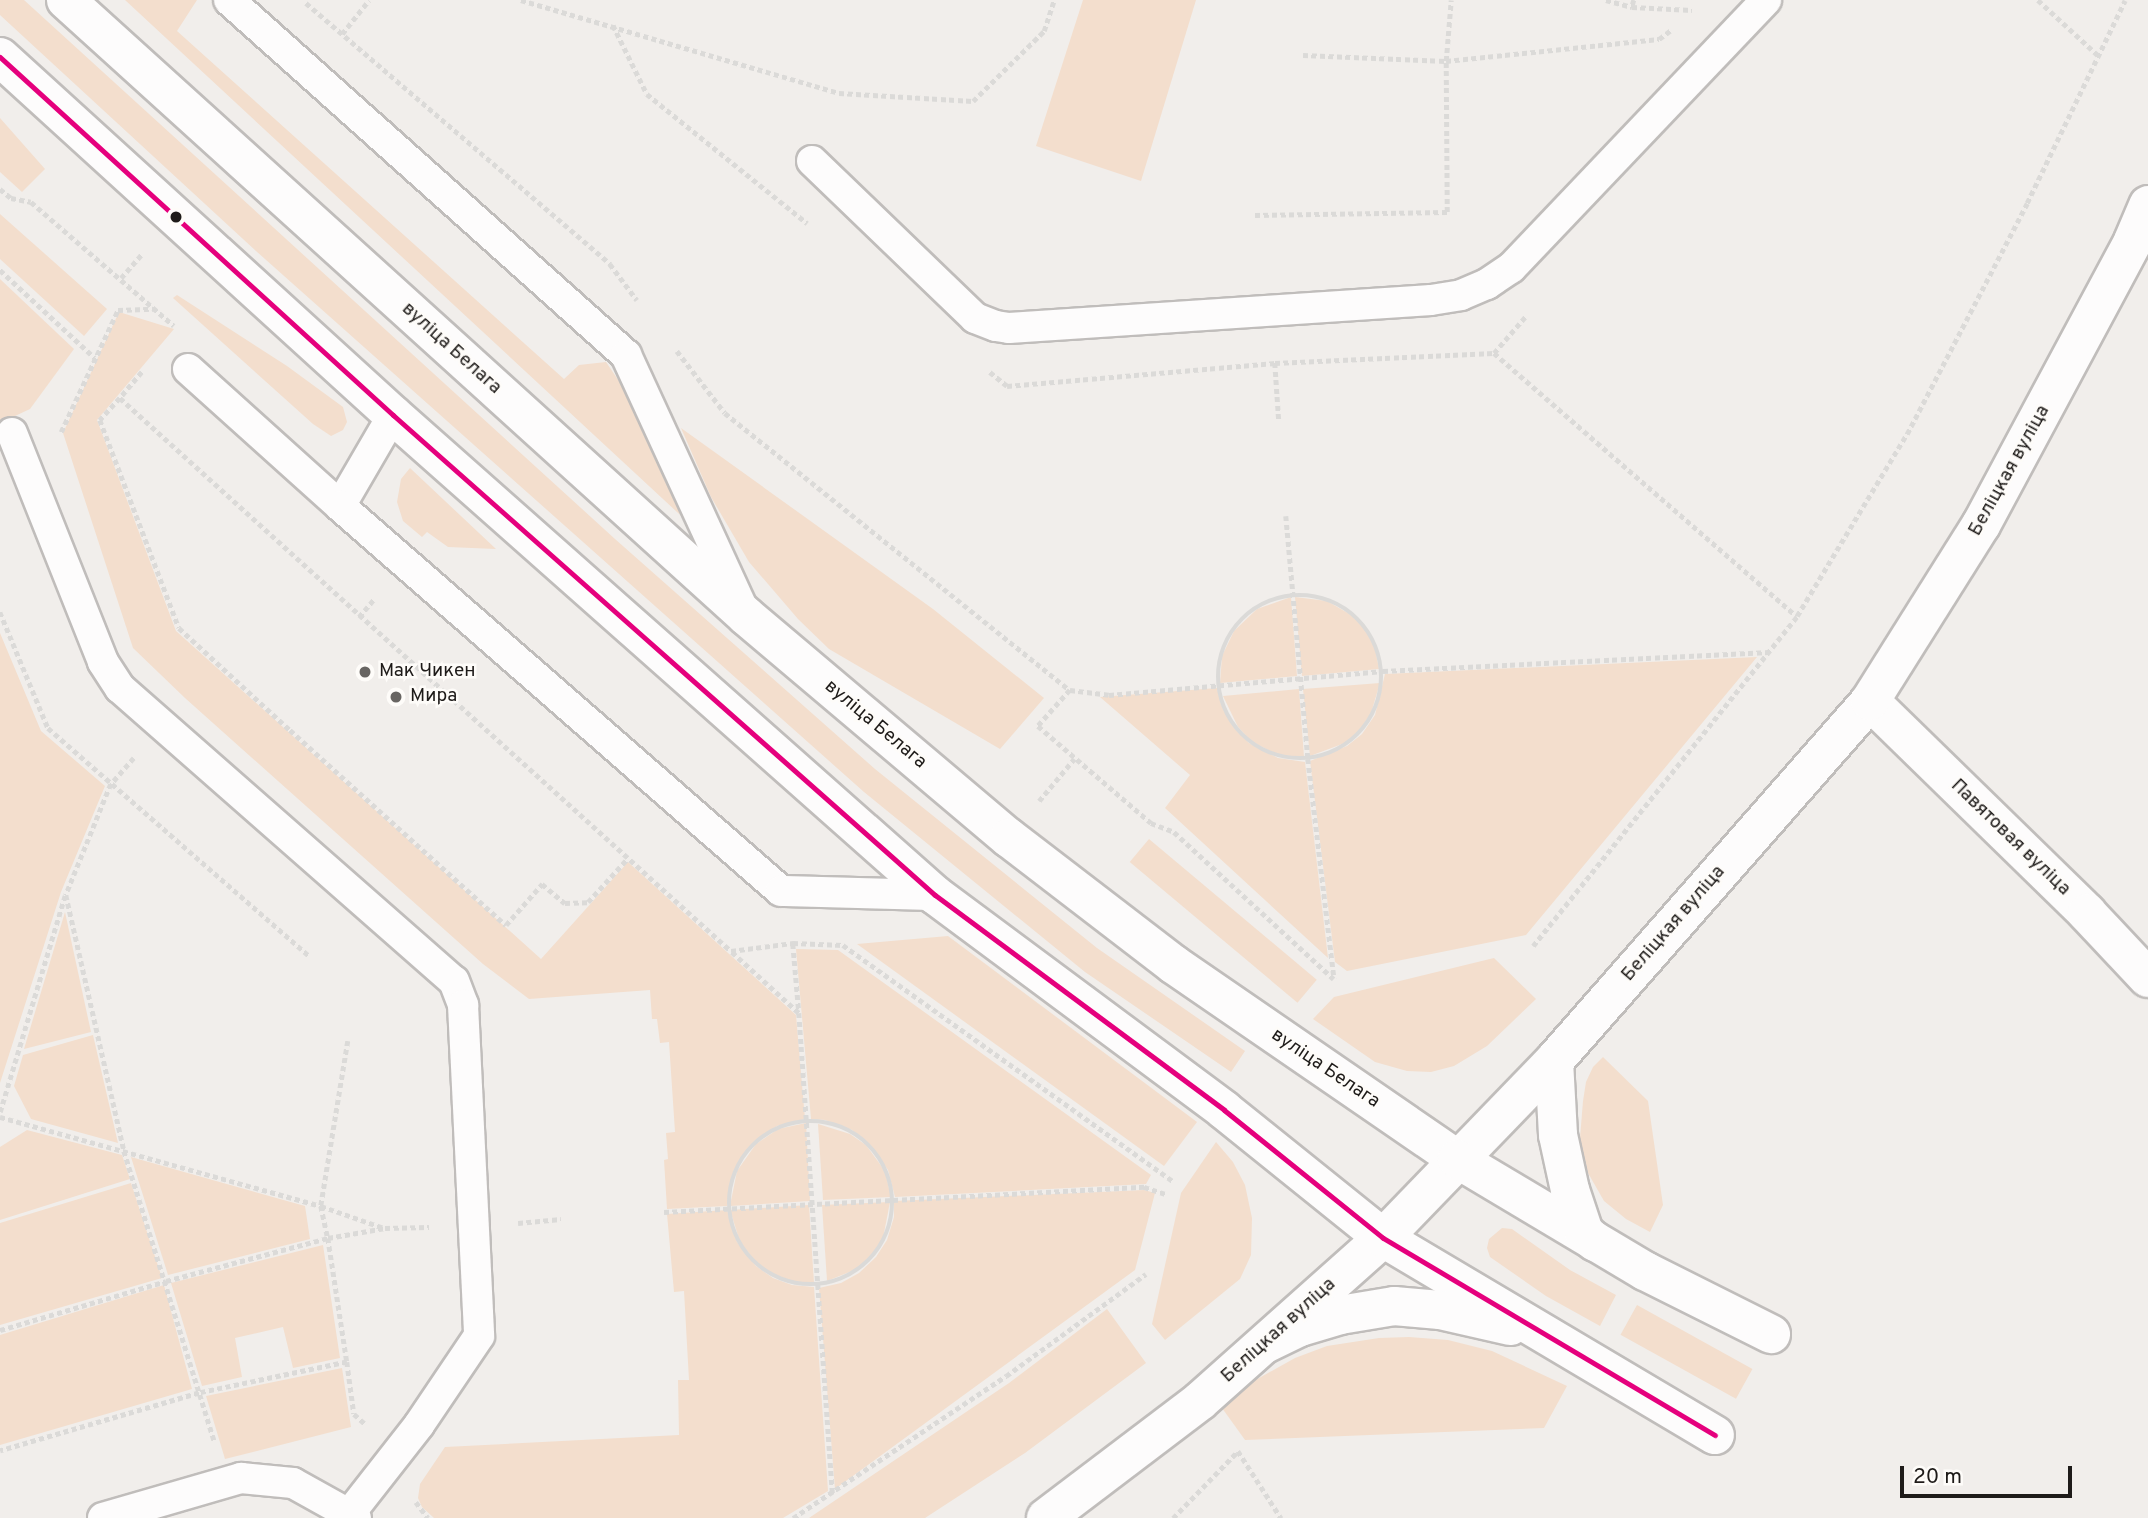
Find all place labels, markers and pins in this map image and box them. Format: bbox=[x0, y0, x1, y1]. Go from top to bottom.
unlabelled marker bbox=[169, 210, 183, 224]
place label: Мак Чикен bbox=[379, 661, 476, 683]
marker: Мак Чикен bbox=[357, 664, 373, 680]
place label: Мира bbox=[410, 686, 457, 708]
marker: Мира bbox=[388, 689, 404, 705]

